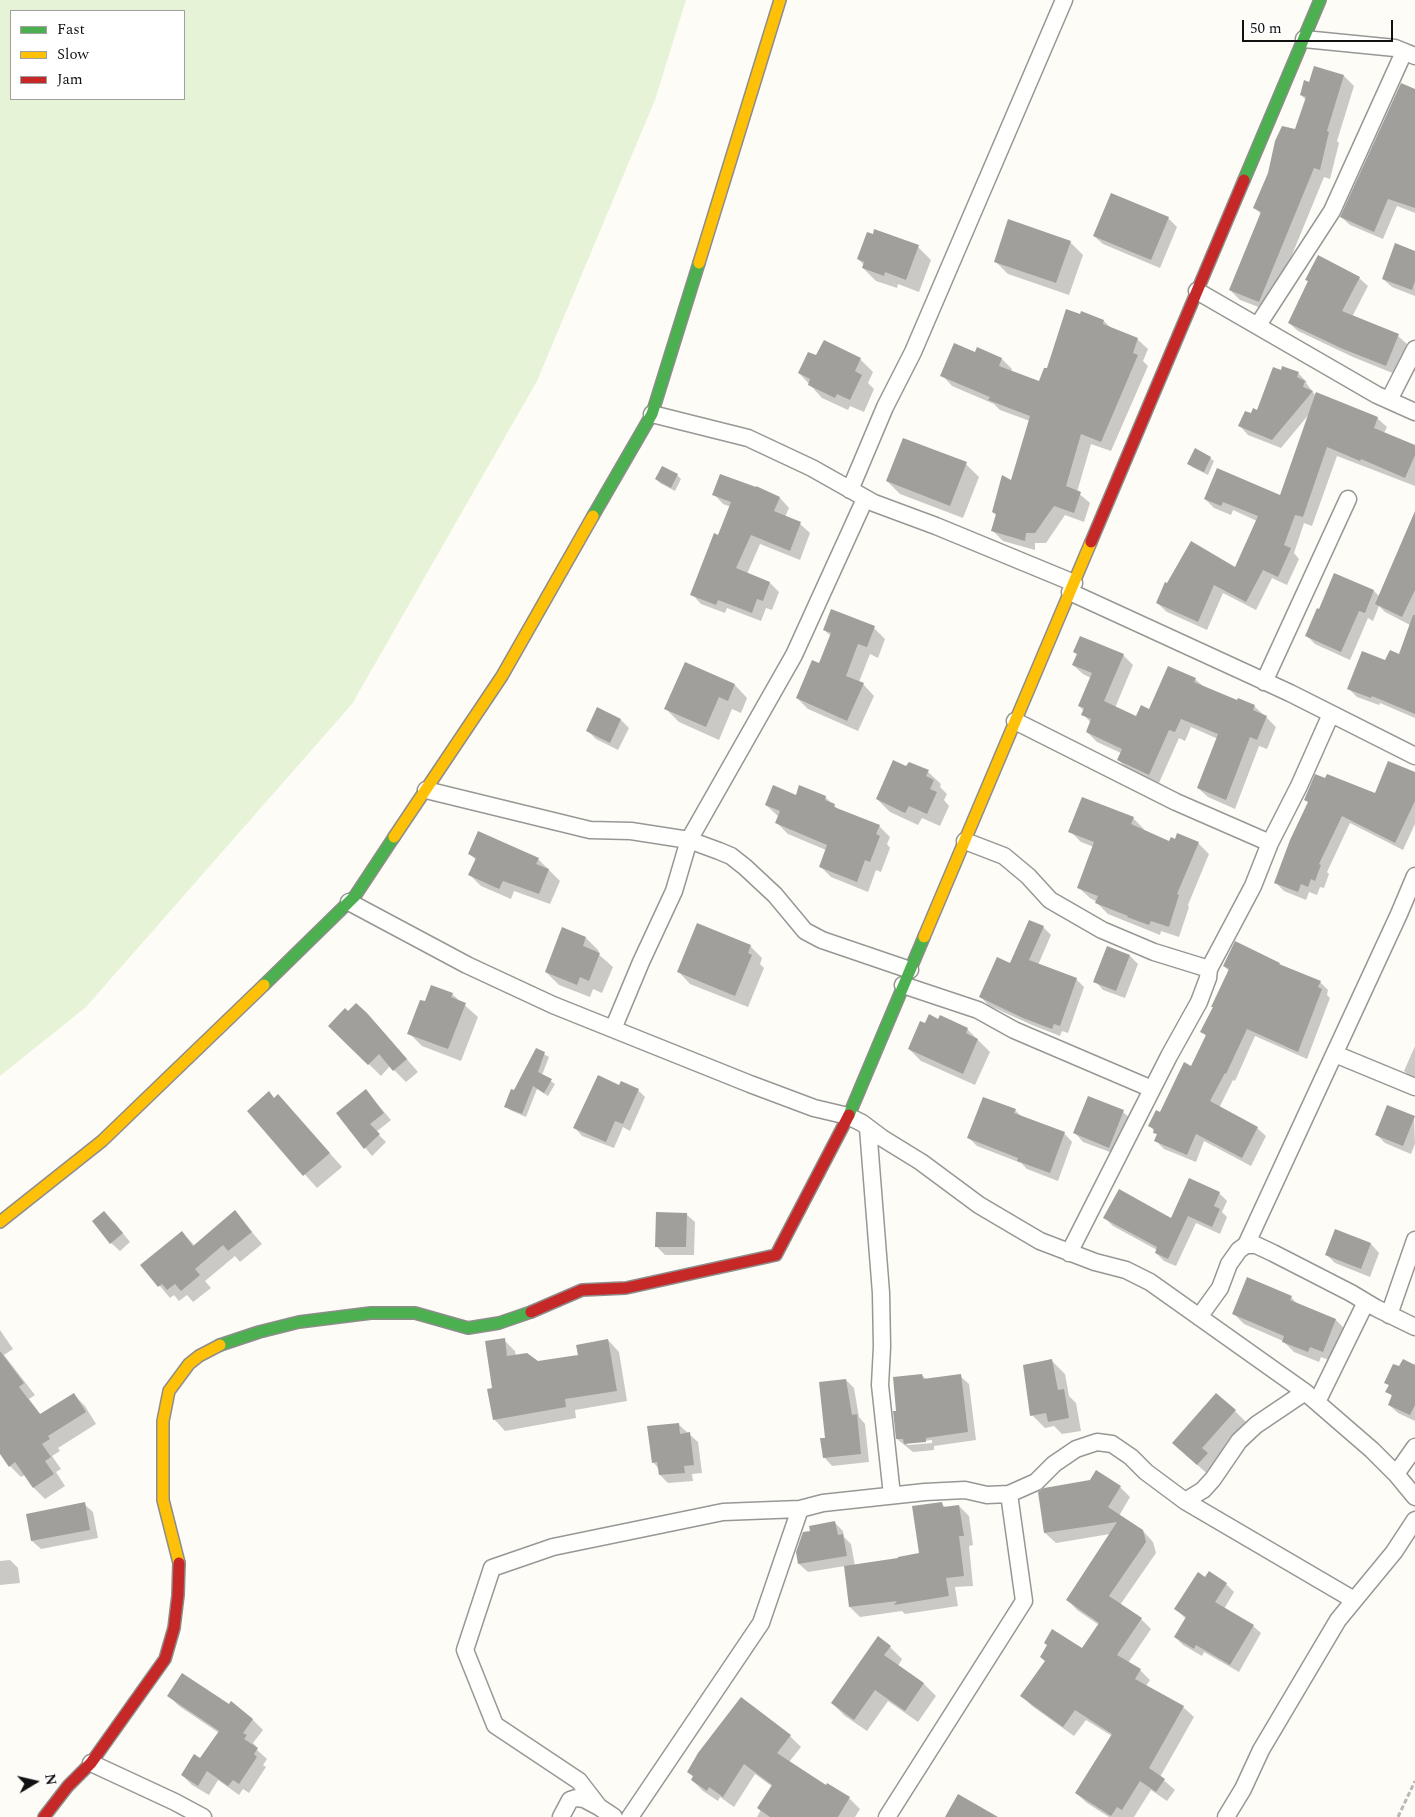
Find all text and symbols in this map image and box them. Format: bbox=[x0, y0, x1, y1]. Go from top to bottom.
legend bbox=[10, 10, 185, 100]
scale bar bbox=[1245, 10, 1396, 42]
text: 50 m bbox=[1250, 17, 1282, 40]
text: Fast bbox=[57, 18, 85, 41]
text: Slow bbox=[57, 43, 89, 66]
text: Jam bbox=[57, 68, 83, 91]
north arrow bbox=[10, 1757, 60, 1807]
text: N bbox=[39, 1772, 62, 1787]

